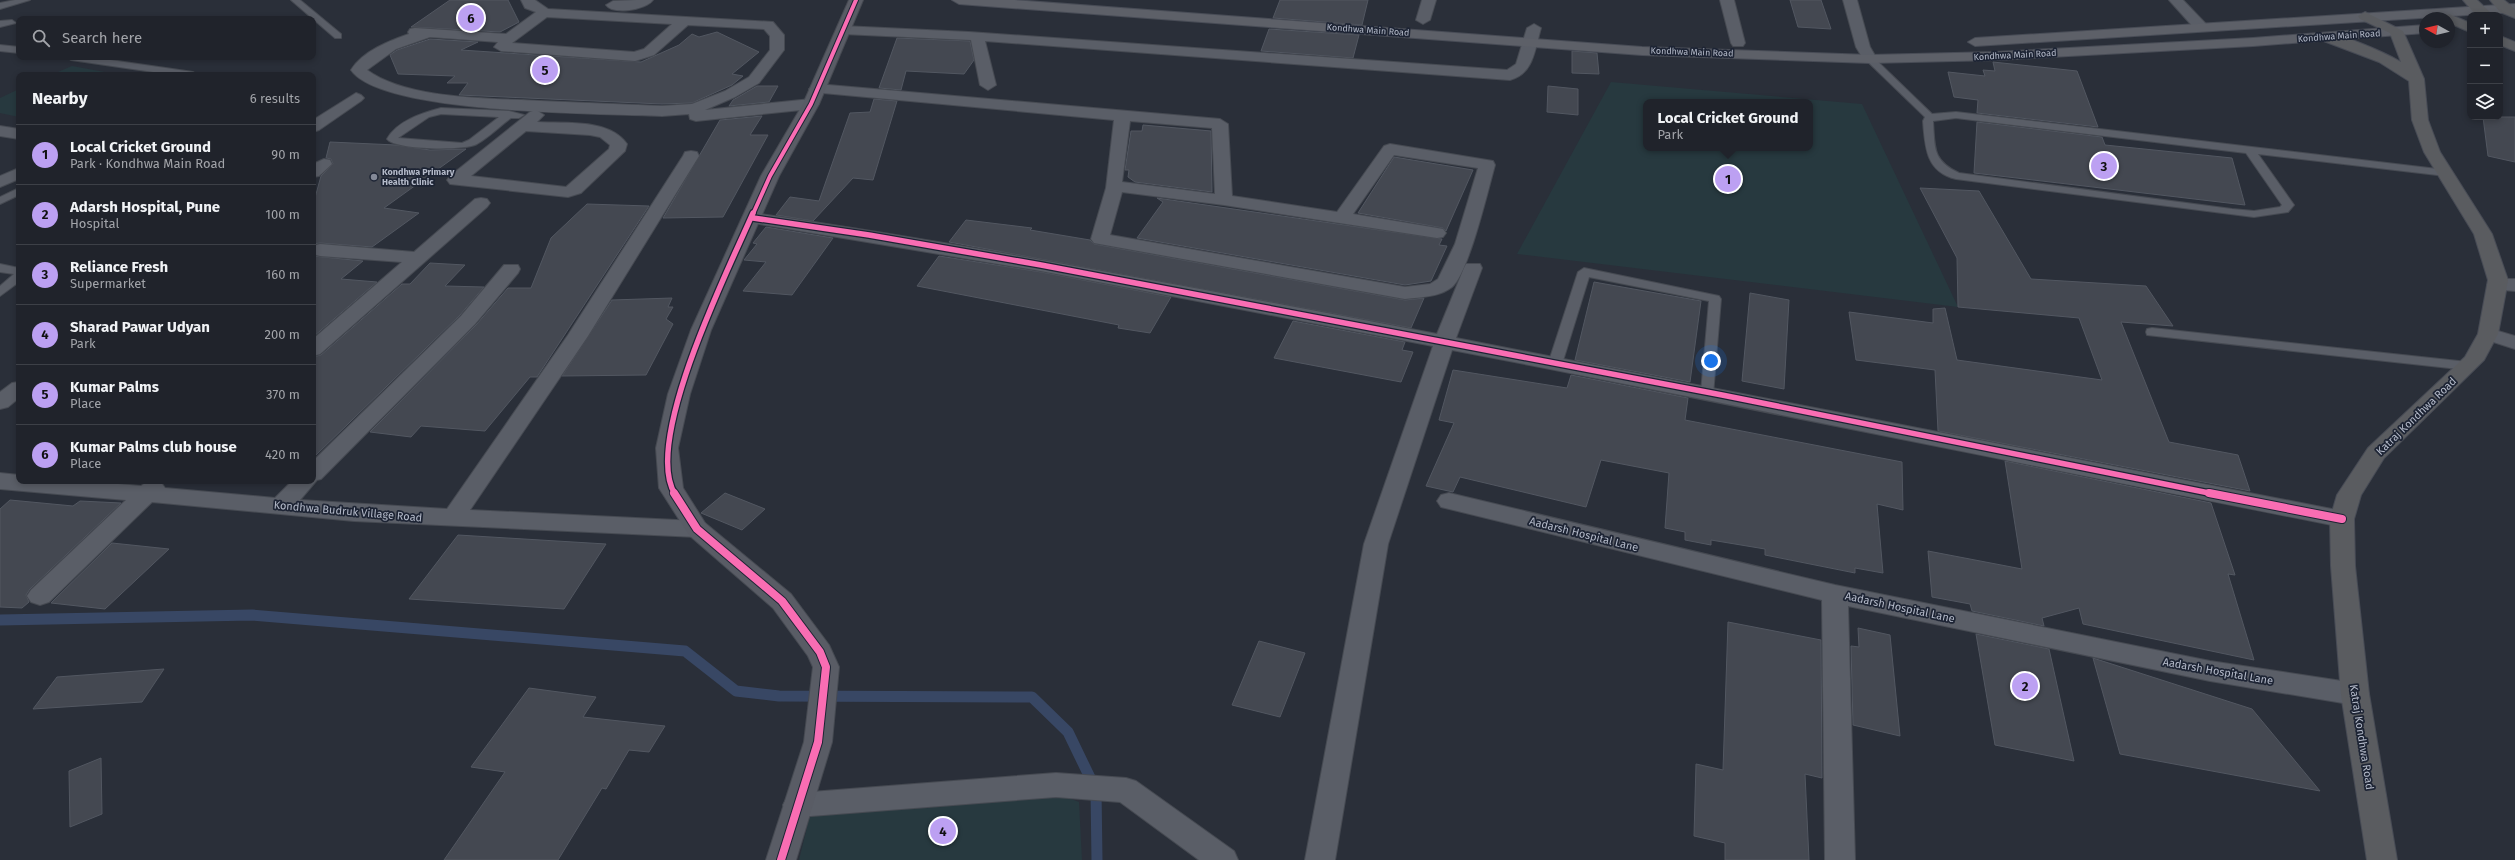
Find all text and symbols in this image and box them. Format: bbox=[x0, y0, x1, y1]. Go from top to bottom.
pin: 6 bbox=[458, 3, 484, 33]
north arrow bbox=[2419, 12, 2455, 48]
map controls bbox=[2467, 12, 2503, 120]
button: + bbox=[2467, 12, 2503, 48]
search box bbox=[16, 16, 316, 60]
street label: Kondhwa Main Road bbox=[1326, 22, 1410, 38]
icon: search bbox=[30, 27, 52, 49]
street label: Kondhwa Main Road bbox=[2297, 28, 2381, 44]
text: Search here bbox=[62, 29, 142, 47]
street label: Kondhwa Main Road bbox=[1650, 46, 1734, 58]
street label: Kondhwa Main Road bbox=[1973, 48, 2057, 62]
button: − bbox=[2467, 48, 2503, 84]
pin: 5 bbox=[532, 55, 558, 85]
button: layers bbox=[2467, 84, 2503, 120]
text: Nearby bbox=[32, 88, 87, 109]
text: 6 results bbox=[250, 91, 300, 106]
popup bbox=[1643, 99, 1813, 151]
text: Local Cricket Ground bbox=[1657, 109, 1799, 127]
text: Park bbox=[1657, 127, 1683, 142]
text: Local Cricket Ground bbox=[70, 138, 211, 156]
text: 1 bbox=[42, 147, 48, 162]
text: 90 m bbox=[271, 147, 300, 162]
pin: 3 bbox=[2091, 151, 2117, 181]
text: Park · Kondhwa Main Road bbox=[70, 156, 225, 171]
pin: 1 bbox=[1715, 164, 1741, 194]
place label: Kondhwa Primary Health Clinic bbox=[382, 167, 455, 187]
marker: Kondhwa Primary Health Clinic bbox=[369, 172, 379, 182]
text: Adarsh Hospital, Pune bbox=[70, 198, 220, 216]
text: 2 bbox=[42, 207, 48, 222]
text: 100 m bbox=[265, 207, 300, 222]
text: Hospital bbox=[70, 216, 119, 231]
text: Reliance Fresh bbox=[70, 258, 168, 276]
text: 3 bbox=[42, 267, 48, 282]
text: 160 m bbox=[266, 267, 300, 282]
text: Supermarket bbox=[70, 276, 146, 291]
text: Sharad Pawar Udyan bbox=[70, 318, 210, 336]
text: 4 bbox=[41, 327, 49, 342]
text: 200 m bbox=[264, 327, 300, 342]
text: Park bbox=[70, 336, 96, 351]
your location bbox=[1701, 351, 1721, 371]
street label: Katraj Kondhwa Road bbox=[2374, 375, 2459, 458]
text: Kumar Palms bbox=[70, 378, 159, 396]
text: 5 bbox=[42, 387, 48, 402]
text: 370 m bbox=[266, 387, 300, 402]
text: Place bbox=[70, 396, 101, 411]
text: Kumar Palms club house bbox=[70, 438, 237, 456]
text: 6 bbox=[41, 447, 49, 462]
text: 420 m bbox=[265, 447, 300, 462]
text: Place bbox=[70, 456, 101, 471]
street label: Kondhwa Budruk Village Road bbox=[273, 499, 423, 524]
street label: Aadarsh Hospital Lane bbox=[1528, 515, 1640, 554]
street label: Aadarsh Hospital Lane bbox=[1844, 590, 1956, 625]
street label: Aadarsh Hospital Lane bbox=[2162, 655, 2274, 688]
pin: 2 bbox=[2012, 671, 2038, 701]
street label: Katraj Kondhwa Road bbox=[2347, 684, 2376, 791]
pin: 4 bbox=[930, 816, 956, 846]

